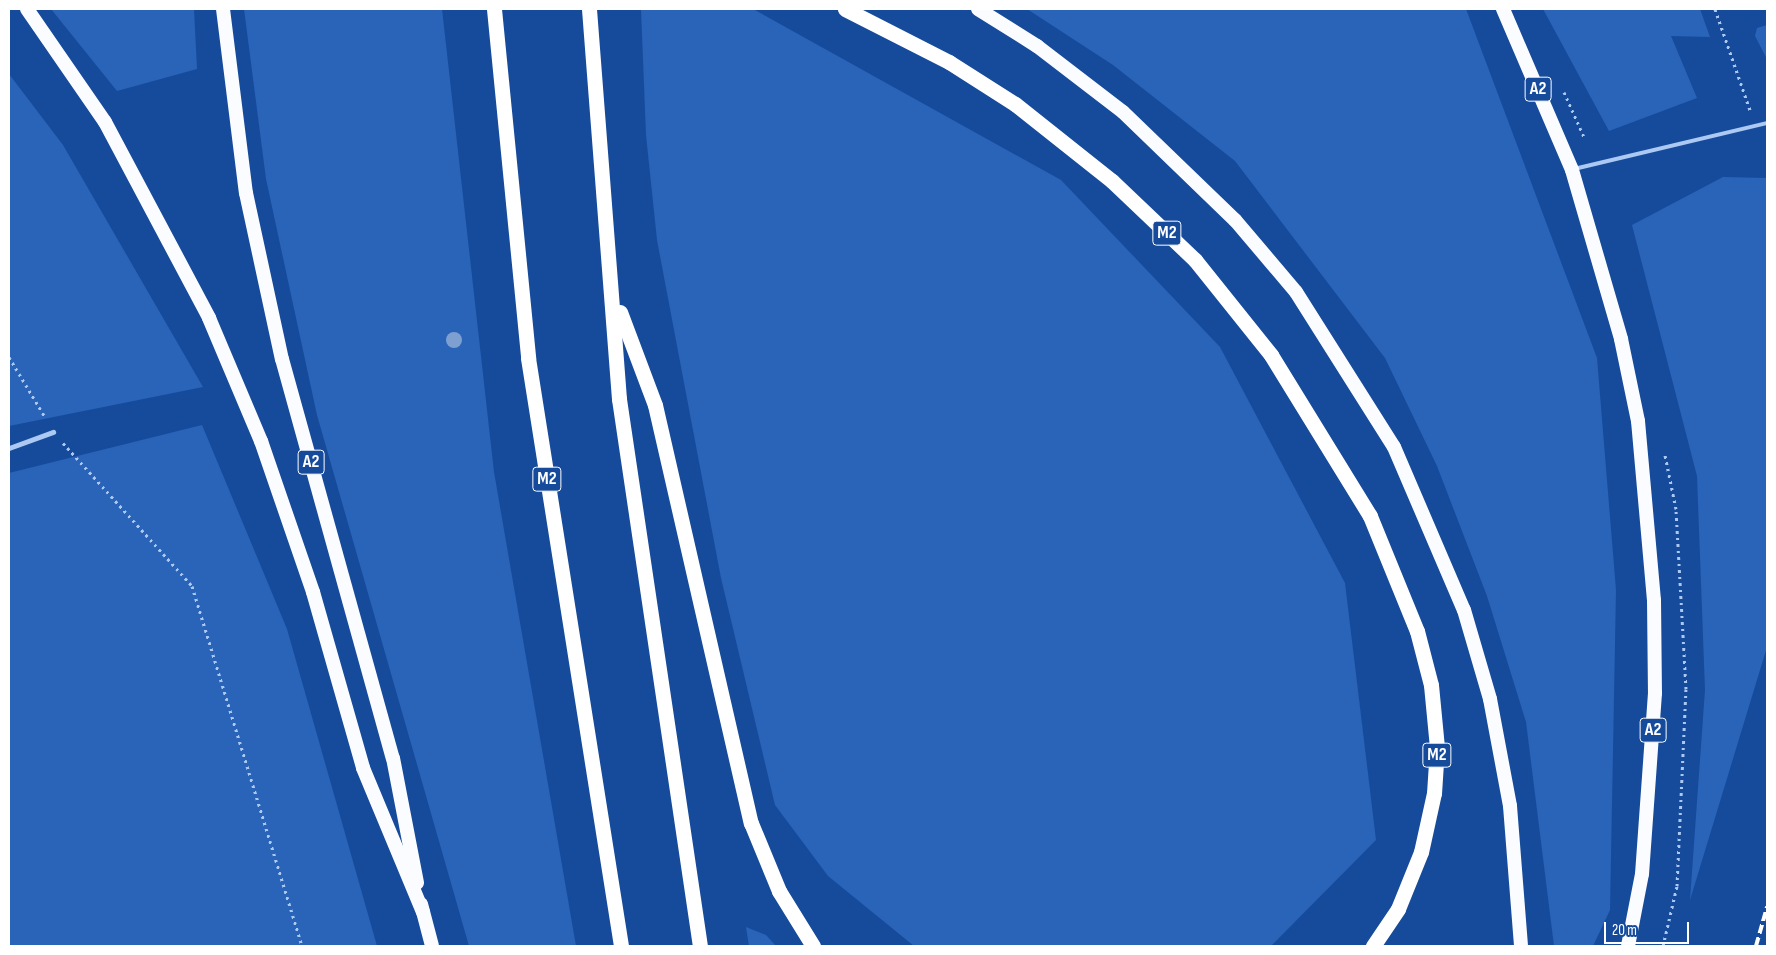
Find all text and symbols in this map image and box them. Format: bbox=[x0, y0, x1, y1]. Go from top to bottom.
road number: A2 bbox=[1524, 74, 1552, 105]
road number: M2 bbox=[1152, 218, 1182, 248]
road number: A2 bbox=[297, 447, 325, 478]
road number: M2 bbox=[532, 464, 562, 494]
road number: A2 bbox=[1639, 714, 1667, 746]
road number: M2 bbox=[1422, 740, 1452, 770]
scale bar bbox=[1606, 912, 1691, 944]
text: 20 m bbox=[1612, 921, 1637, 940]

